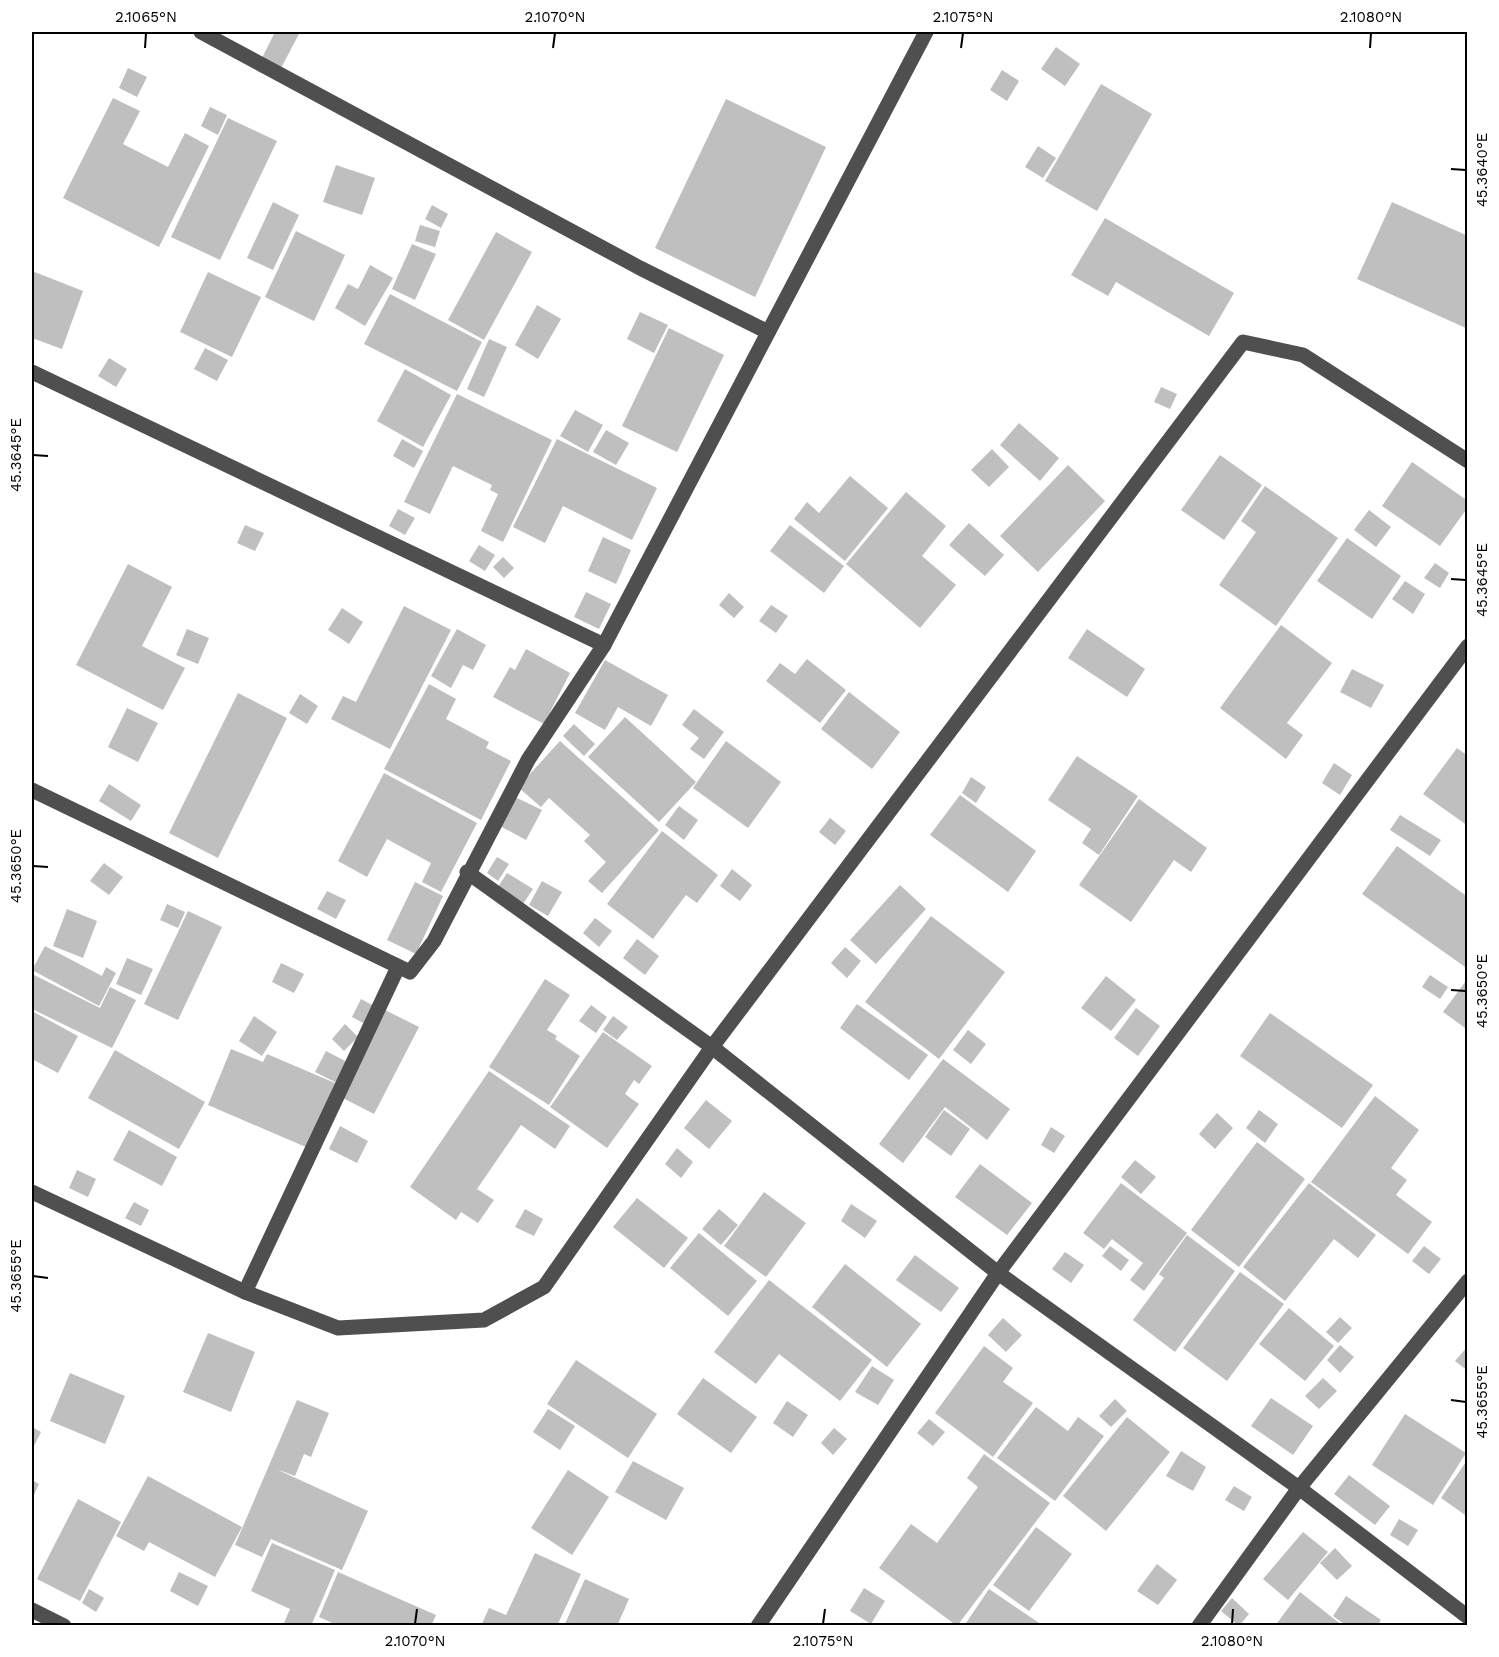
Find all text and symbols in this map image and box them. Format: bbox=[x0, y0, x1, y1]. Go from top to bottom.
text: 2.1065°N bbox=[115, 8, 177, 26]
text: 2.1070°N bbox=[524, 8, 586, 26]
text: 2.1075°N bbox=[933, 8, 993, 26]
text: 2.1080°N bbox=[1340, 8, 1402, 26]
text: 45.3640°E bbox=[1473, 133, 1491, 207]
text: 45.3645°E bbox=[7, 418, 25, 492]
text: 45.3645°E bbox=[1473, 543, 1491, 617]
text: 45.3650°E bbox=[7, 829, 25, 903]
text: 45.3650°E bbox=[1473, 954, 1491, 1028]
text: 45.3655°E bbox=[7, 1239, 25, 1313]
text: 45.3655°E bbox=[1473, 1365, 1491, 1439]
text: 2.1070°N bbox=[384, 1632, 446, 1650]
text: 2.1075°N bbox=[793, 1632, 853, 1650]
text: 2.1080°N bbox=[1201, 1632, 1263, 1650]

